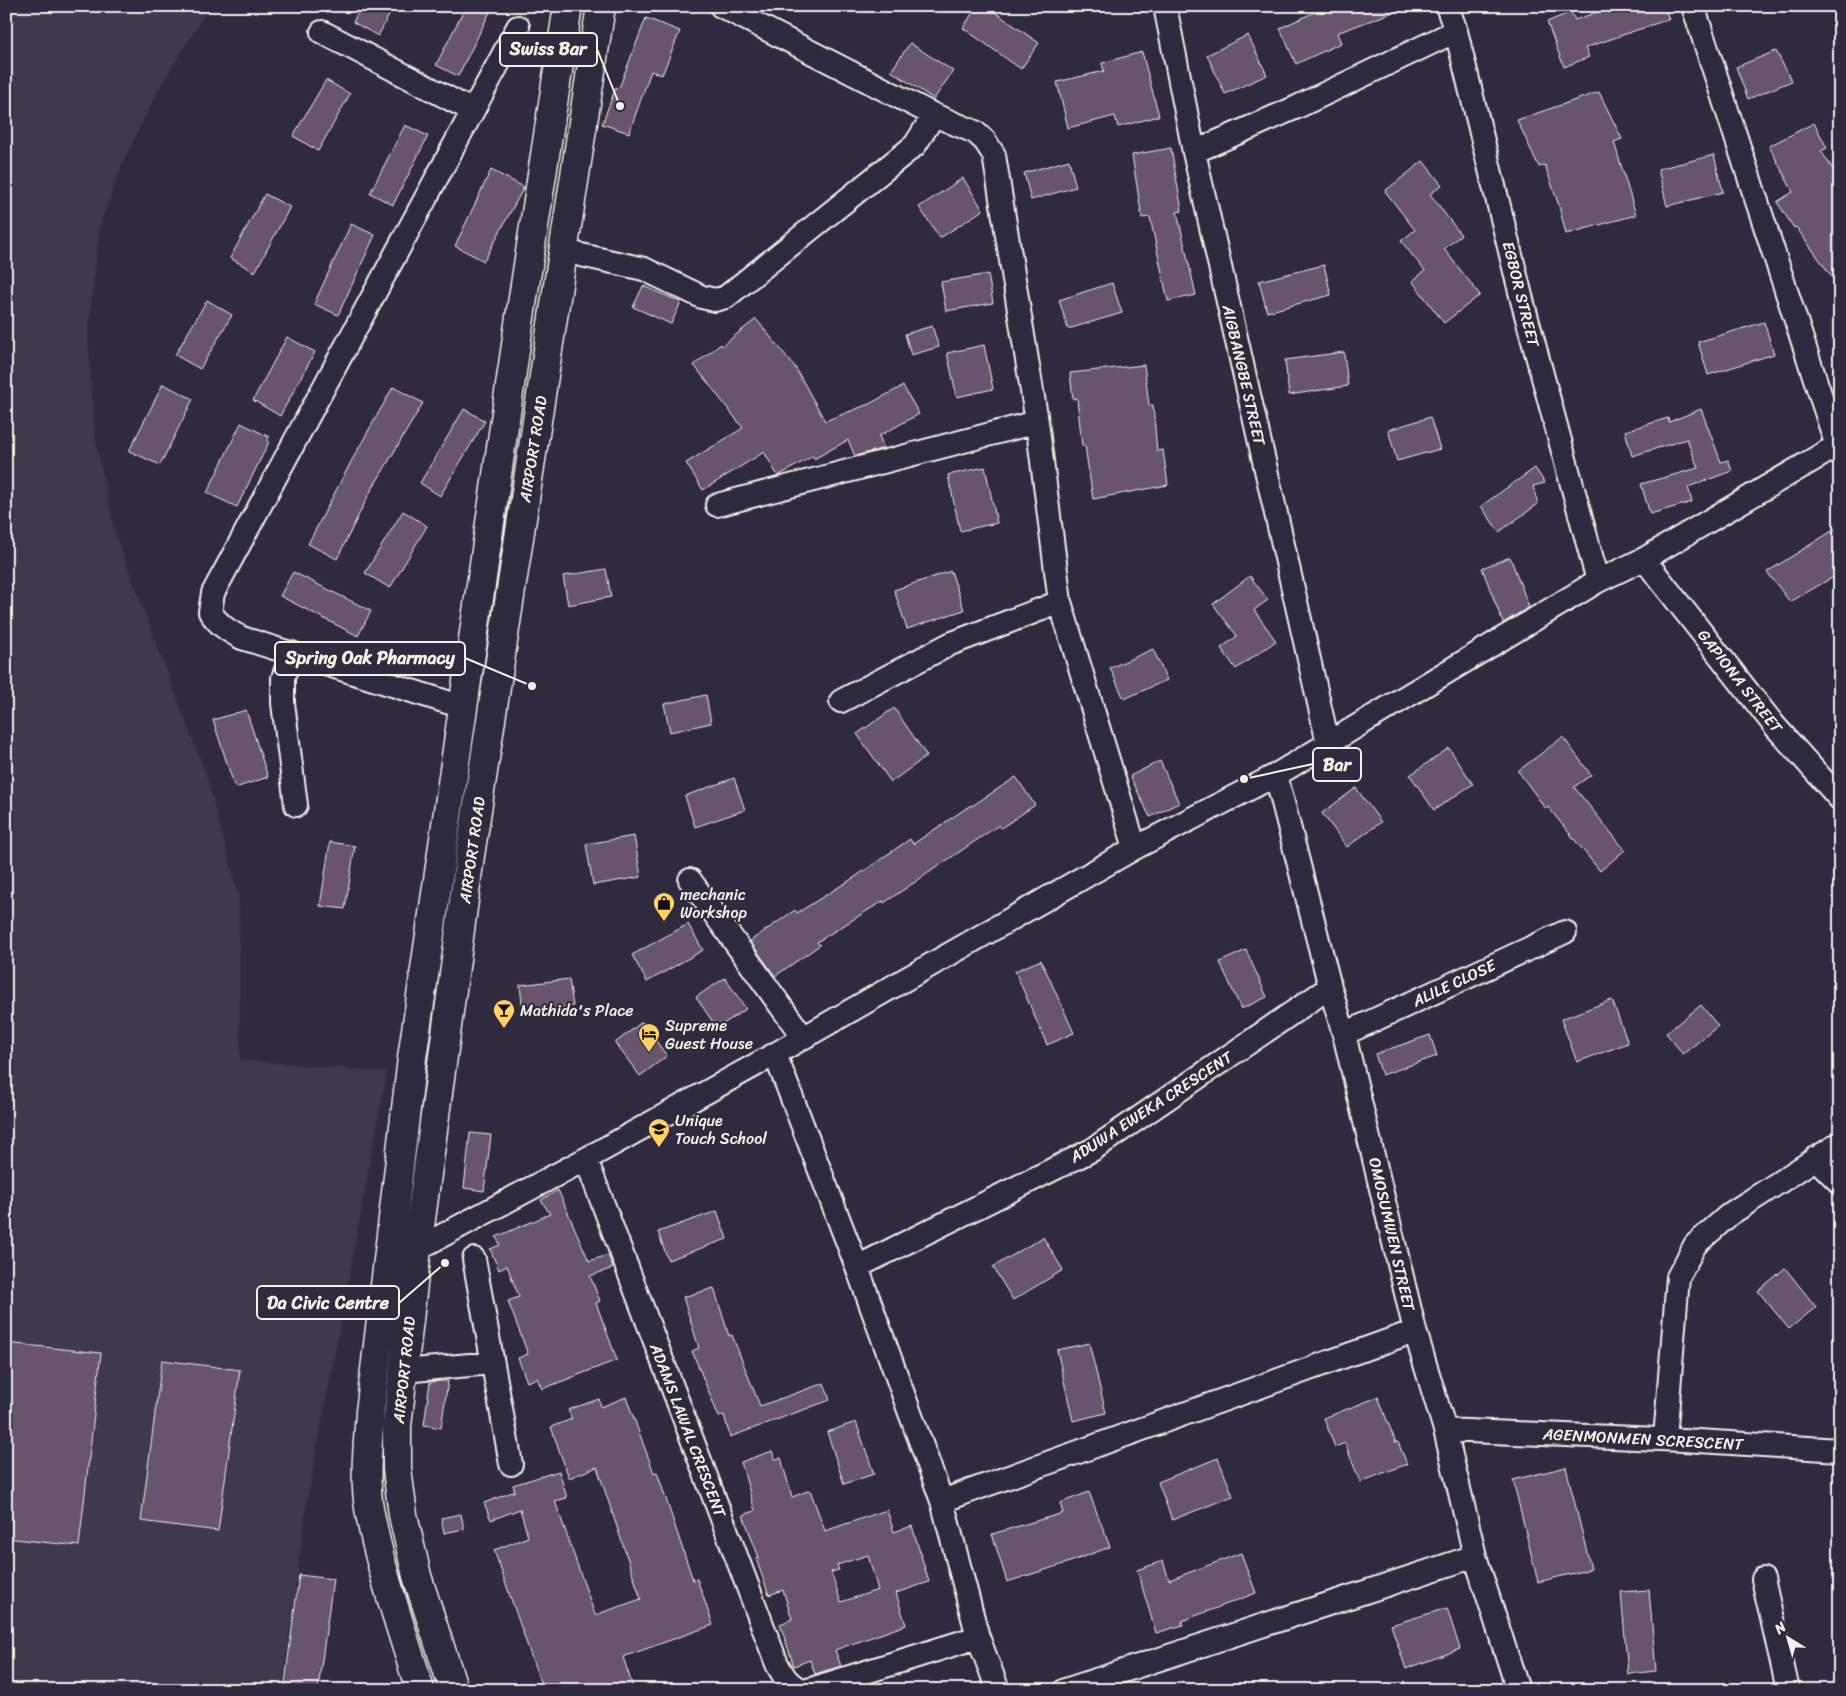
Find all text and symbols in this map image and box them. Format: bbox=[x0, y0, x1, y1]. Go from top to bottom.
callout: Swiss Bar bbox=[500, 33, 597, 66]
text: Swiss Bar bbox=[508, 33, 588, 65]
street label: EGBOR STREET bbox=[1494, 238, 1548, 351]
street label: AIGBANGBE STREET bbox=[1214, 301, 1274, 449]
street label: AIRPORT ROAD bbox=[510, 393, 556, 505]
street label: GAPIONA STREET bbox=[1690, 623, 1791, 740]
callout: Spring Oak Pharmacy bbox=[275, 642, 465, 675]
text: Spring Oak Pharmacy bbox=[284, 642, 455, 674]
callout: Bar bbox=[1313, 748, 1361, 781]
text: Bar bbox=[1323, 749, 1353, 781]
street label: AIRPORT ROAD bbox=[450, 794, 494, 906]
place label: mechanic Workshop bbox=[680, 880, 748, 927]
shop icon: mechanic Workshop bbox=[652, 891, 676, 922]
street label: ALILE CLOSE bbox=[1406, 950, 1502, 1015]
place label: Mathida's Place bbox=[520, 996, 633, 1025]
bar icon: Mathida's Place bbox=[492, 998, 516, 1029]
place label: Supreme Guest House bbox=[665, 1011, 753, 1058]
hotel icon: Supreme Guest House bbox=[637, 1022, 661, 1053]
street label: ADUWA EWEKA CRESCENT bbox=[1063, 1043, 1239, 1171]
place label: Unique Touch School bbox=[675, 1106, 767, 1153]
school or university icon: Unique Touch School bbox=[647, 1117, 671, 1148]
street label: OMOSUMWEN STREET bbox=[1360, 1155, 1424, 1314]
callout: Da Civic Centre bbox=[257, 1286, 399, 1319]
text: Da Civic Centre bbox=[267, 1287, 390, 1319]
street label: AIRPORT ROAD bbox=[384, 1315, 424, 1426]
street label: ADAMS LAWAL CRESCENT bbox=[641, 1338, 735, 1522]
street label: AGENMONMEN SCRESCENT bbox=[1541, 1419, 1745, 1459]
north arrow bbox=[1764, 1614, 1814, 1664]
text: N bbox=[1768, 1615, 1792, 1642]

